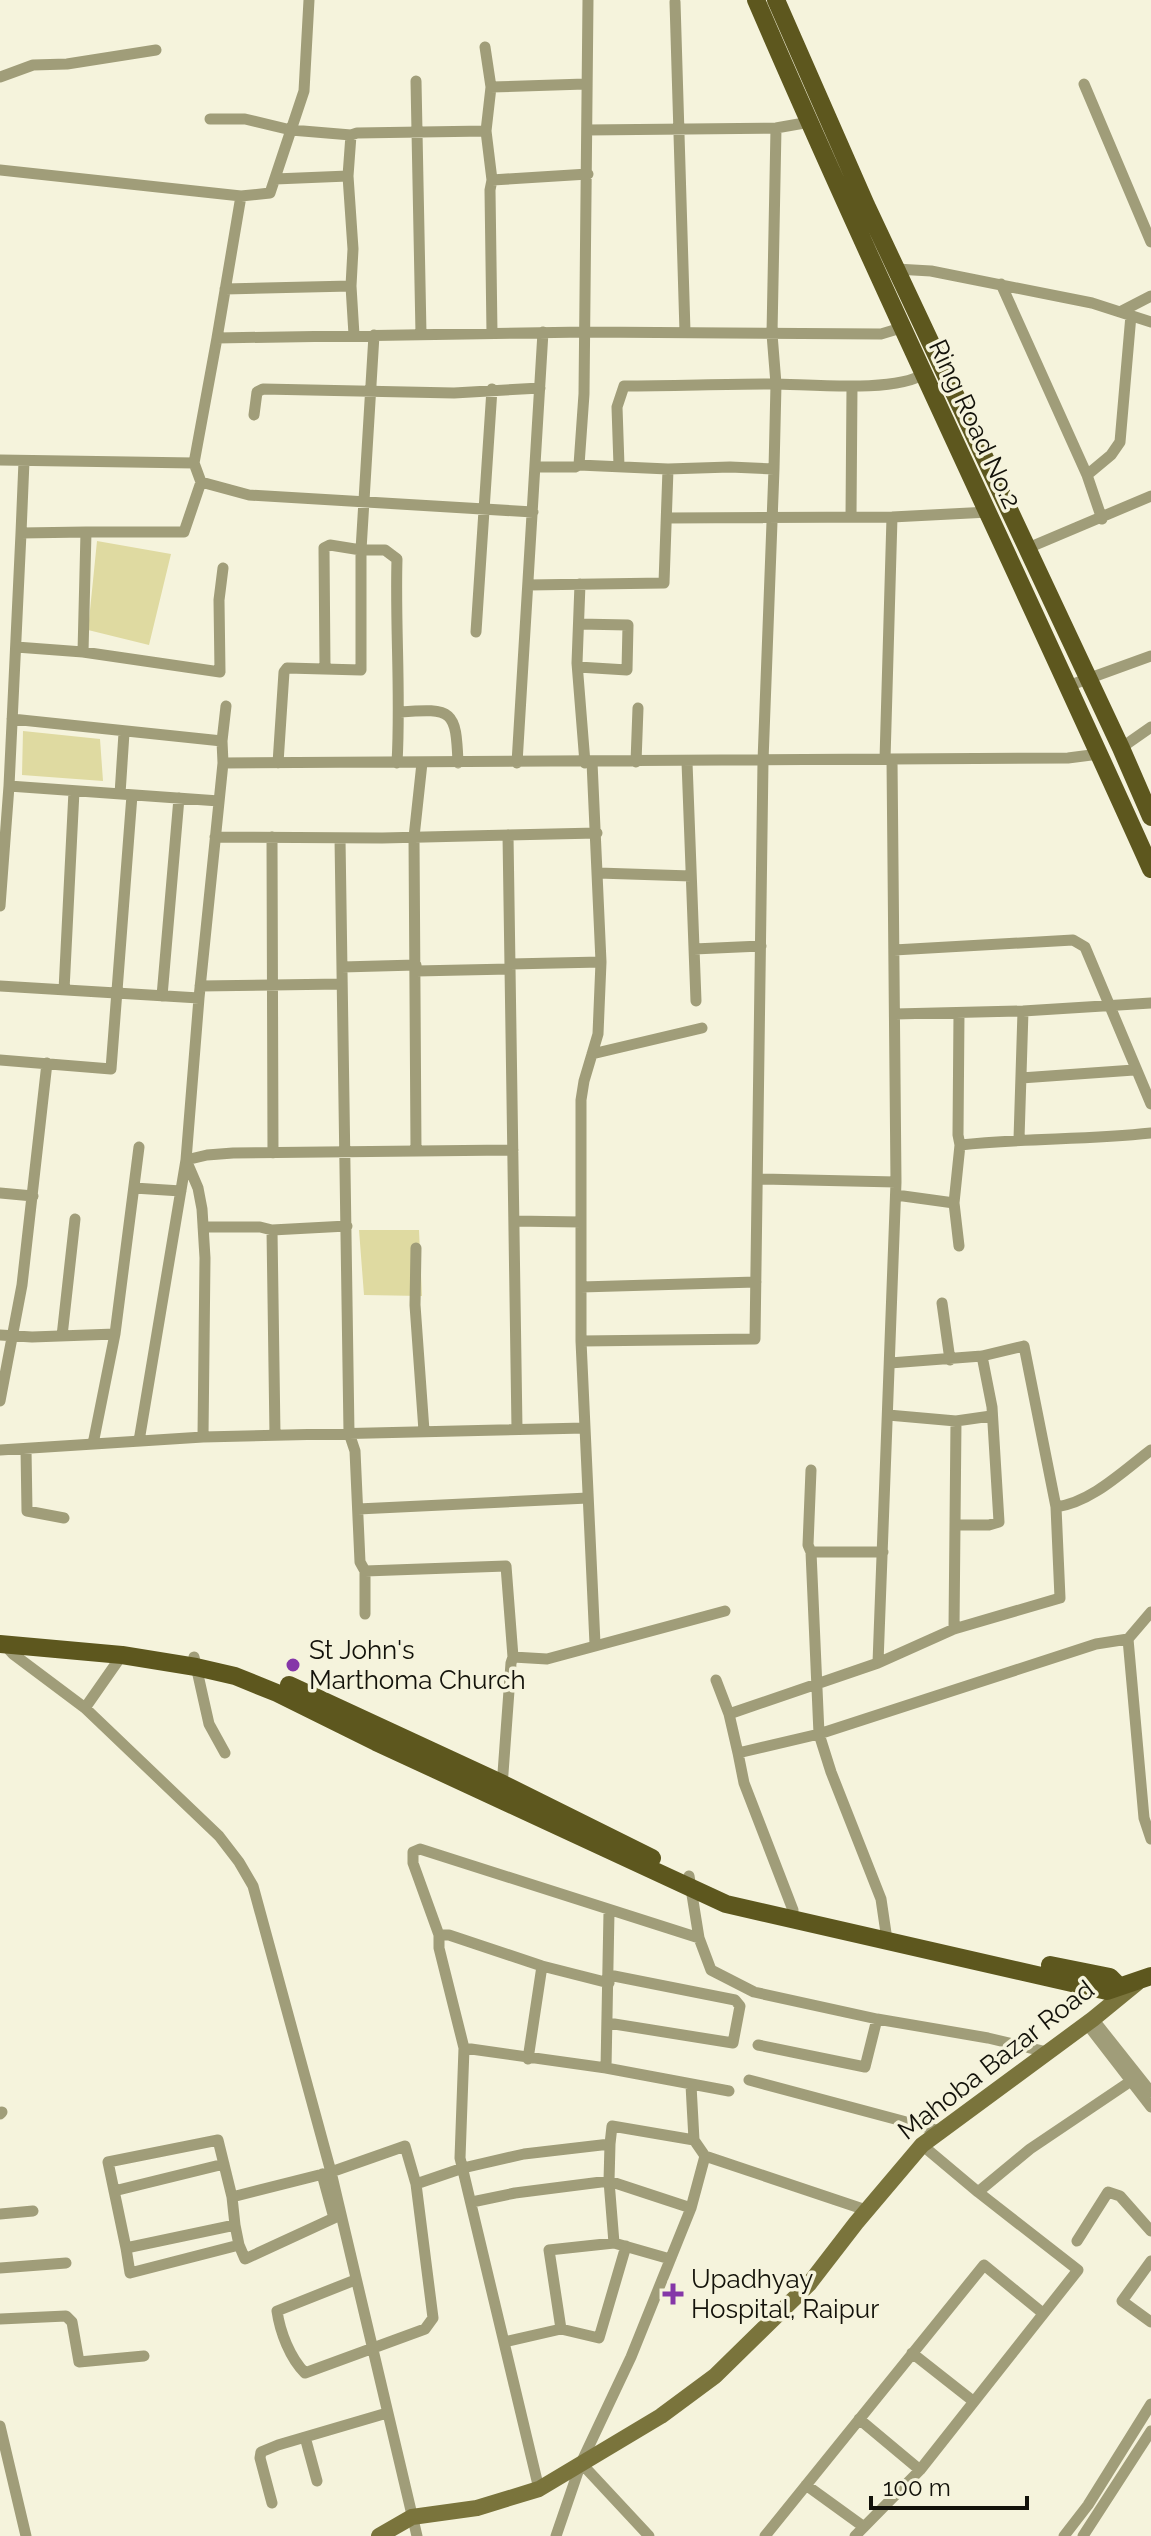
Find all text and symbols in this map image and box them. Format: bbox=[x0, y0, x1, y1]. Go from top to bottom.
street label: Ring Road No.2 bbox=[923, 335, 1027, 513]
place label: St John's Marthoma Church bbox=[309, 1635, 526, 1695]
marker: St John's Marthoma Church bbox=[284, 1656, 302, 1674]
street label: Mahoba Bazar Road bbox=[892, 1974, 1100, 2146]
place label: Upadhyay Hospital, Raipur bbox=[691, 2264, 879, 2324]
marker: Upadhyay Hospital, Raipur bbox=[662, 2283, 684, 2305]
scale bar bbox=[871, 2460, 1027, 2510]
text: 100 m bbox=[883, 2473, 951, 2502]

